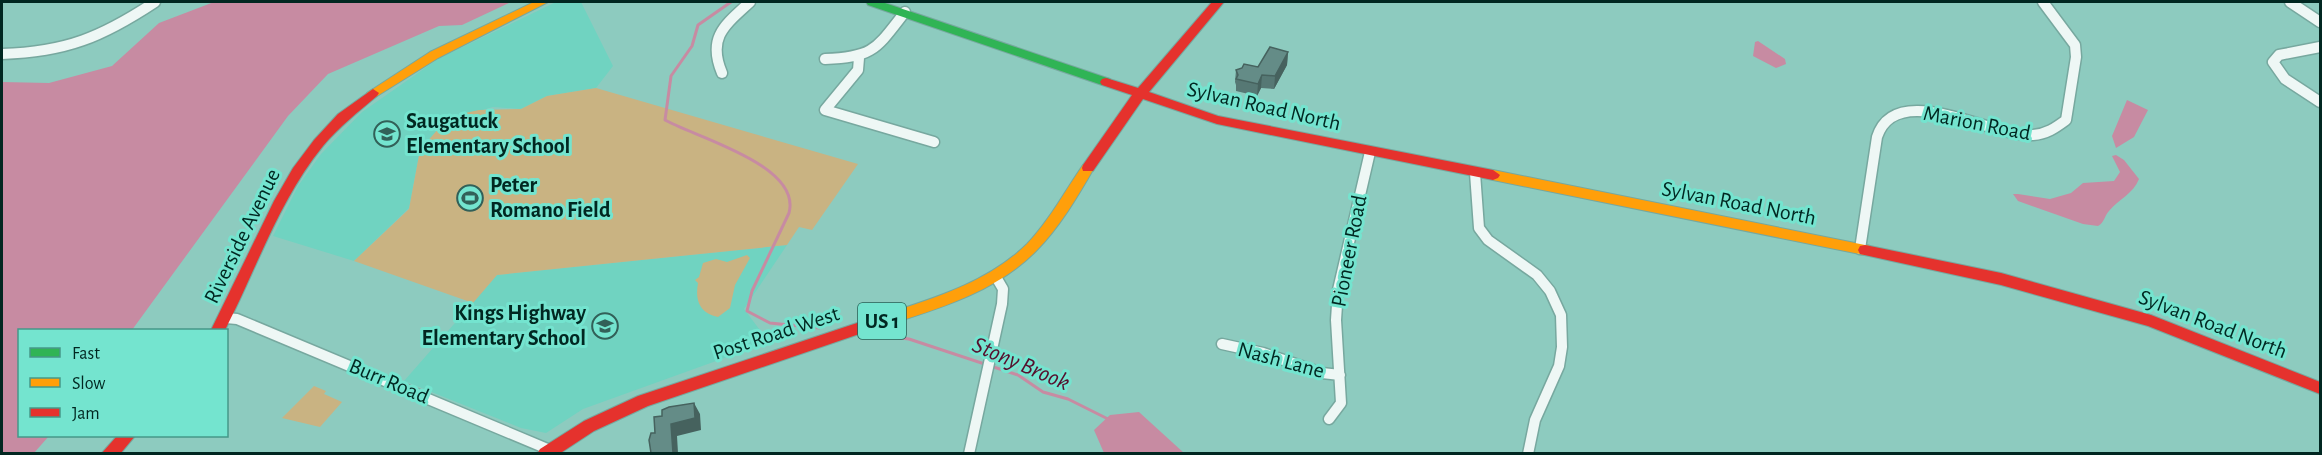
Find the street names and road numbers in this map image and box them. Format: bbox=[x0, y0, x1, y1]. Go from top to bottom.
street label: Sylvan Road North bbox=[1185, 78, 1343, 134]
street label: Marion Road bbox=[1921, 102, 2033, 144]
street label: Riverside Avenue bbox=[200, 165, 284, 307]
street label: Sylvan Road North bbox=[1660, 177, 1818, 229]
street label: Pioneer Road bbox=[1327, 193, 1371, 309]
street label: Sylvan Road North bbox=[2136, 286, 2290, 362]
street label: Post Road West bbox=[710, 302, 842, 364]
road number: US 1 bbox=[858, 303, 906, 339]
street label: Nash Lane bbox=[1235, 338, 1327, 382]
street label: Burr Road bbox=[346, 354, 432, 408]

